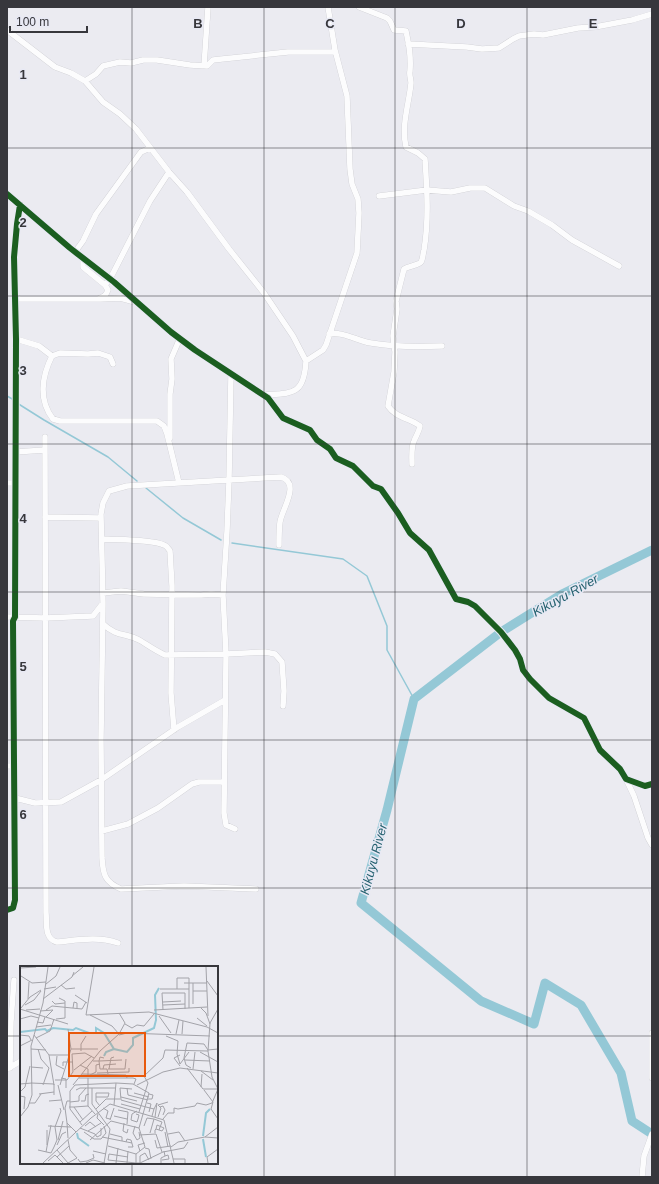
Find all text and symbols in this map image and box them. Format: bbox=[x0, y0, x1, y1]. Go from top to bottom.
scale bar bbox=[10, 8, 87, 34]
text: 100 m bbox=[16, 15, 49, 29]
text: B bbox=[193, 16, 203, 31]
text: C bbox=[325, 16, 335, 31]
text: D bbox=[456, 16, 466, 31]
text: E bbox=[589, 16, 598, 31]
text: 1 bbox=[19, 67, 27, 82]
text: 2 bbox=[19, 215, 27, 230]
text: 3 bbox=[19, 363, 27, 378]
text: 4 bbox=[19, 511, 27, 526]
water label: Kikuyu River bbox=[530, 571, 601, 620]
text: 5 bbox=[19, 659, 27, 674]
text: 6 bbox=[19, 807, 27, 822]
water label: Kikuyu River bbox=[357, 821, 390, 896]
inset map bbox=[20, 966, 218, 1164]

